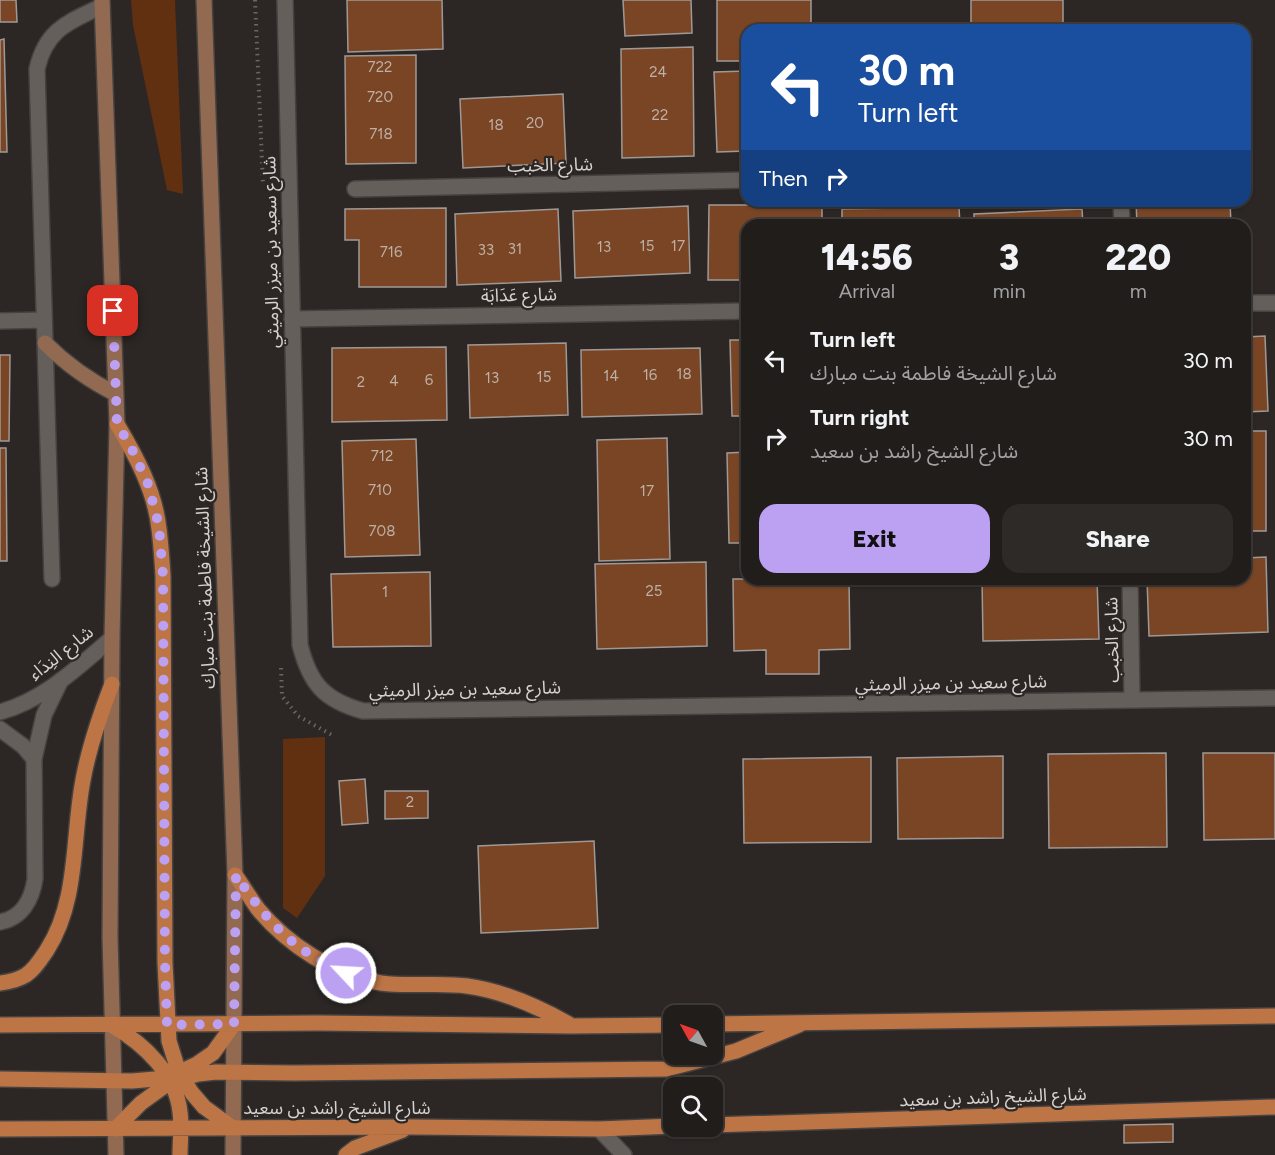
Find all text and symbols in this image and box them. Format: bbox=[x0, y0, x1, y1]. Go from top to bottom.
text: 30 m bbox=[858, 45, 955, 96]
icon: left bbox=[759, 48, 837, 126]
house number: 722 bbox=[368, 58, 392, 76]
house number: 24 bbox=[649, 63, 667, 81]
house number: 720 bbox=[367, 88, 393, 106]
text: Turn left bbox=[858, 96, 958, 129]
house number: 22 bbox=[652, 106, 668, 124]
house number: 20 bbox=[526, 114, 544, 132]
house number: 18 bbox=[488, 116, 504, 134]
house number: 718 bbox=[369, 125, 393, 143]
street label: شارع الخبب bbox=[507, 153, 593, 180]
street label: شارع سعيد بن ميزر الرميثي bbox=[258, 156, 287, 348]
icon: right bbox=[820, 162, 853, 195]
text: Then bbox=[759, 165, 808, 192]
text: 14:56 bbox=[821, 236, 913, 279]
text: 3 bbox=[999, 236, 1019, 279]
text: 220 bbox=[1105, 236, 1171, 279]
house number: 15 bbox=[640, 237, 654, 255]
house number: 17 bbox=[671, 237, 685, 255]
house number: 13 bbox=[597, 238, 611, 256]
house number: 31 bbox=[508, 240, 522, 258]
house number: 33 bbox=[478, 241, 494, 259]
house number: 716 bbox=[380, 243, 403, 261]
text: Arrival bbox=[839, 279, 895, 303]
text: min bbox=[993, 279, 1026, 303]
text: m bbox=[1130, 279, 1147, 303]
street label: شارع عَدَابَة bbox=[481, 283, 557, 310]
pin bbox=[87, 285, 138, 336]
icon: arrive bbox=[96, 294, 129, 327]
text: Turn left bbox=[810, 326, 896, 353]
icon: left bbox=[759, 344, 792, 377]
text: 30 m bbox=[1183, 347, 1233, 374]
text: شارع الشيخة فاطمة بنت مبارك bbox=[810, 361, 1057, 385]
house number: 18 bbox=[676, 365, 692, 383]
house number: 16 bbox=[643, 366, 658, 384]
house number: 14 bbox=[603, 367, 619, 385]
house number: 15 bbox=[537, 368, 551, 386]
house number: 13 bbox=[485, 369, 499, 387]
house number: 6 bbox=[425, 371, 434, 389]
house number: 4 bbox=[389, 372, 399, 390]
house number: 2 bbox=[357, 373, 365, 391]
text: Turn right bbox=[810, 404, 909, 431]
icon: right bbox=[759, 422, 792, 455]
text: 30 m bbox=[1183, 425, 1233, 452]
text: شارع الشيخ راشد بن سعيد bbox=[810, 439, 1018, 463]
house number: 712 bbox=[371, 447, 393, 465]
street label: شارع الشيخة فاطمة بنت مبارك bbox=[190, 466, 223, 689]
house number: 710 bbox=[368, 481, 392, 499]
house number: 17 bbox=[640, 482, 654, 500]
button: Exit bbox=[759, 504, 990, 573]
button: Share bbox=[1002, 504, 1233, 573]
house number: 708 bbox=[369, 522, 395, 540]
house number: 25 bbox=[645, 582, 663, 600]
house number: 1 bbox=[382, 583, 388, 601]
street label: شارع الخبب bbox=[1100, 597, 1127, 683]
street label: شارع النِدَاء bbox=[24, 621, 100, 687]
street label: شارع سعيد بن ميزر الرميثي bbox=[855, 670, 1047, 699]
street label: شارع سعيد بن ميزر الرميثي bbox=[369, 676, 561, 705]
house number: 2 bbox=[406, 793, 414, 811]
position arrow bbox=[314, 941, 378, 1005]
north arrow bbox=[663, 1005, 723, 1065]
map controls bbox=[663, 1005, 723, 1137]
button: search bbox=[663, 1077, 723, 1137]
street label: شارع الشيخ راشد بن سعيد bbox=[899, 1083, 1087, 1114]
street label: شارع الشيخ راشد بن سعيد bbox=[243, 1097, 431, 1122]

